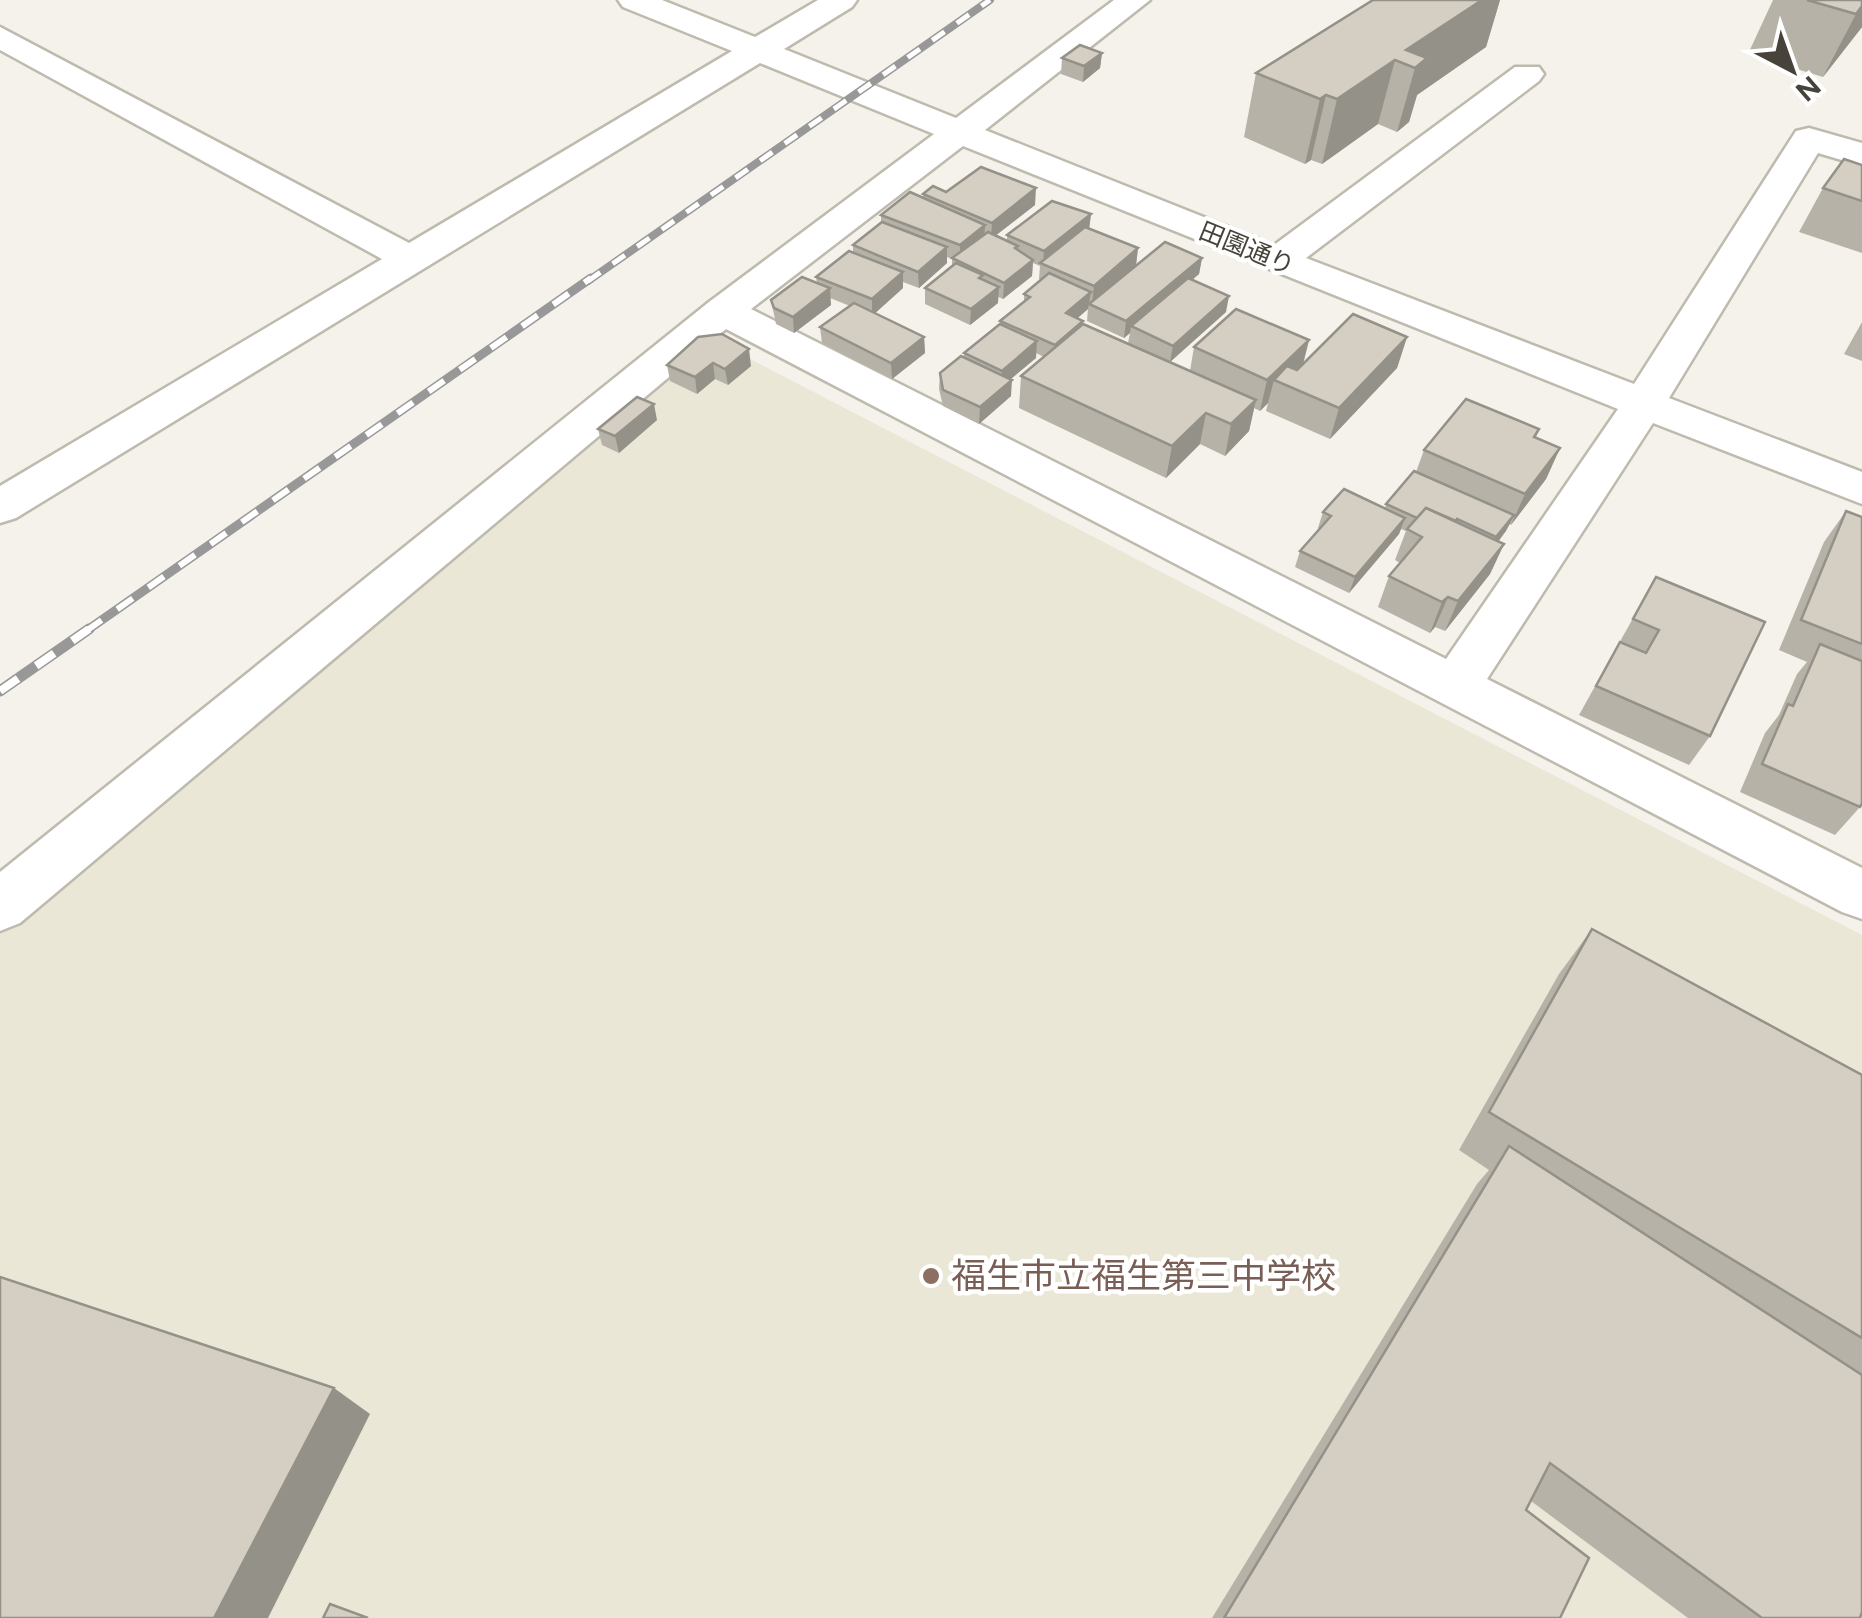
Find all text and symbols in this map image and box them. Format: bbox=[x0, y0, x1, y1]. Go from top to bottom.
north arrow bbox=[1742, 20, 1842, 120]
text: N bbox=[1789, 69, 1828, 109]
street label: 田園通り bbox=[1195, 215, 1299, 281]
place label: 福生市立福生第三中学校 bbox=[951, 1255, 1336, 1297]
marker: 福生市立福生第三中学校 bbox=[920, 1265, 942, 1287]

